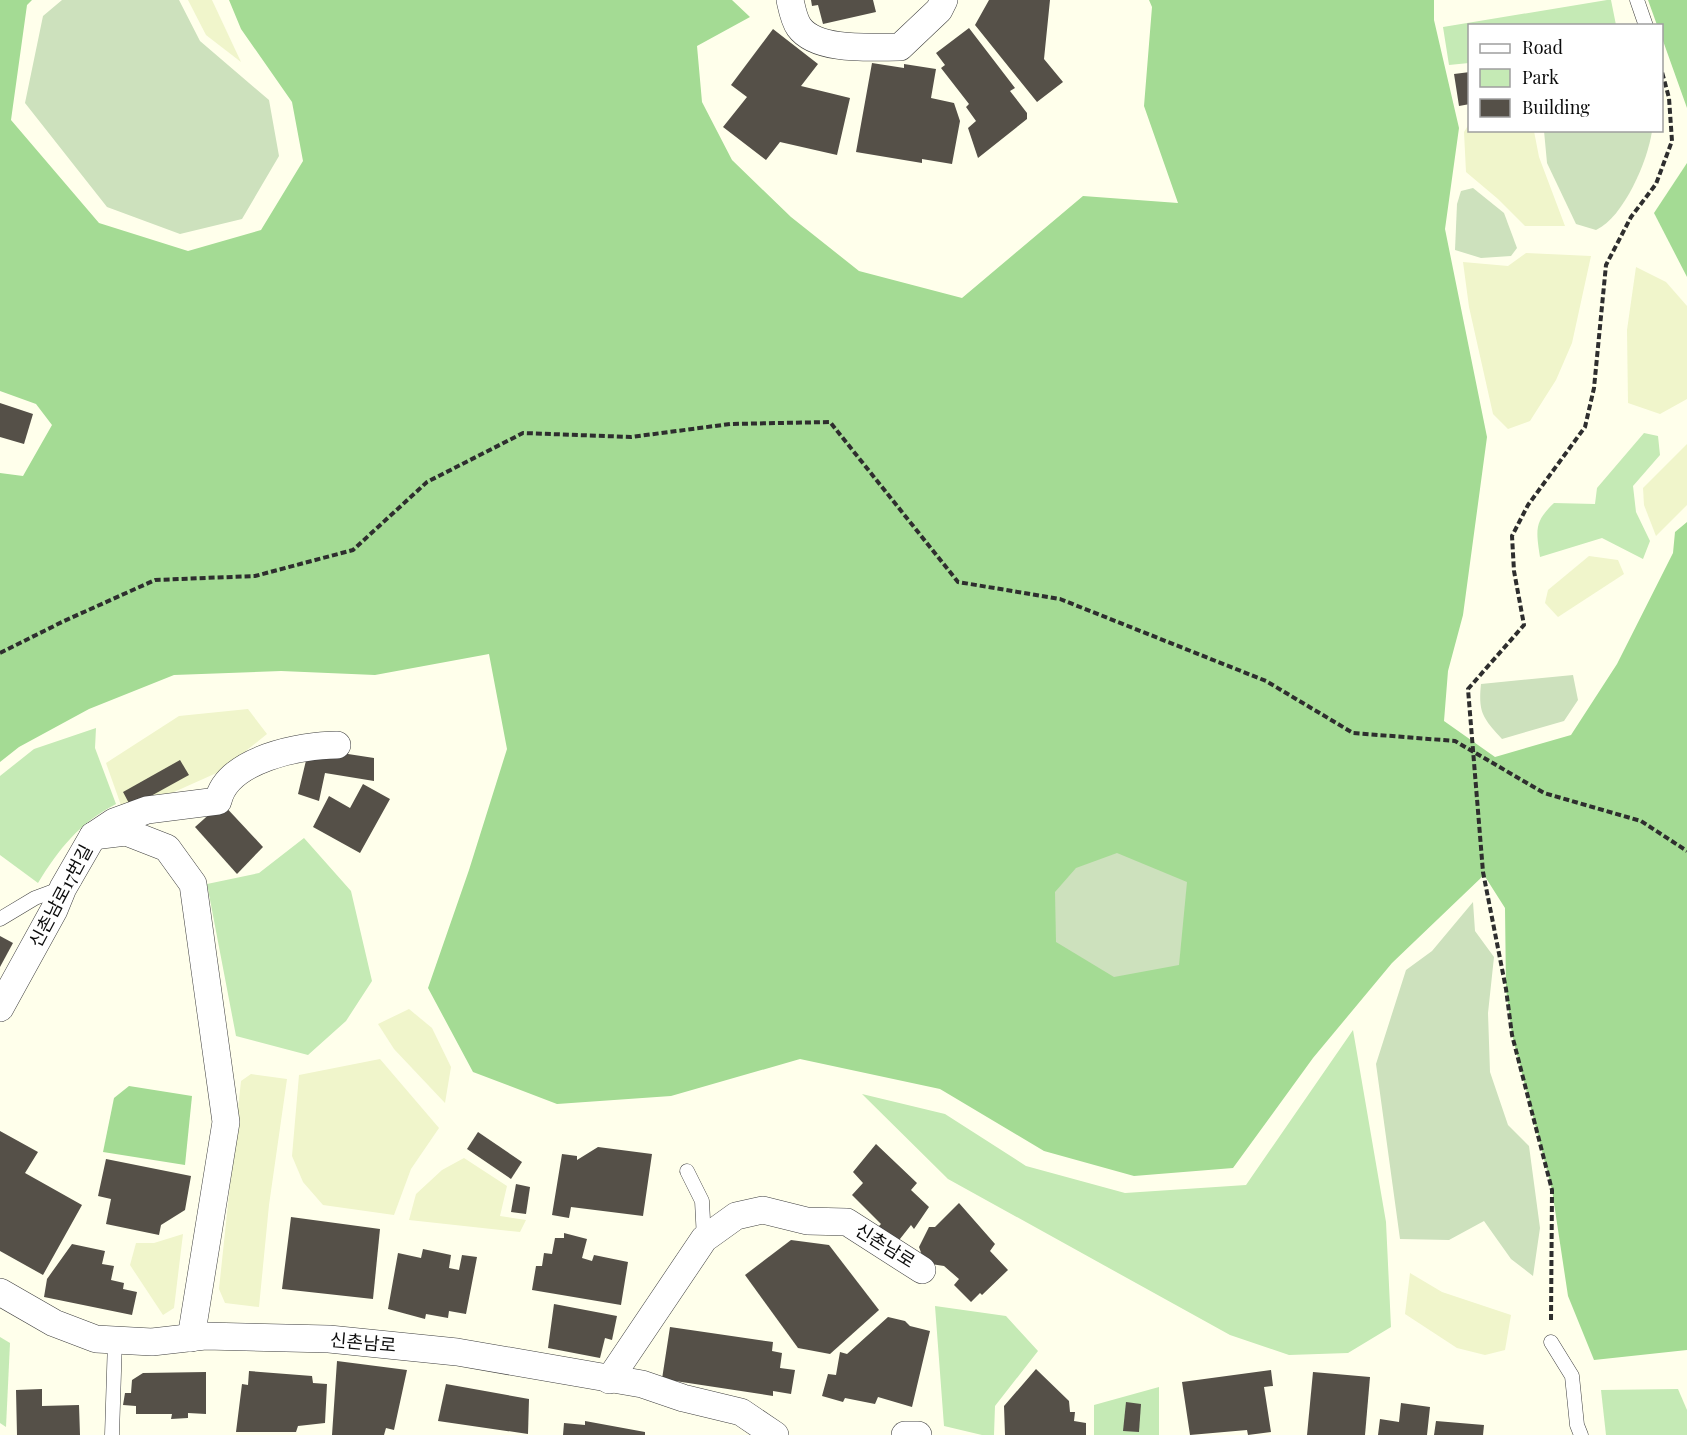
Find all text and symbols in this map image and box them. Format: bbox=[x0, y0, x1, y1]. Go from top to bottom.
legend bbox=[1468, 24, 1663, 132]
text: Road bbox=[1522, 35, 1563, 59]
text: Park bbox=[1522, 65, 1559, 89]
text: Building bbox=[1522, 95, 1590, 119]
street label: 신촌남로17번길 bbox=[23, 840, 97, 951]
street label: 신촌남로 bbox=[851, 1217, 920, 1273]
street label: 신촌남로 bbox=[329, 1327, 397, 1357]

